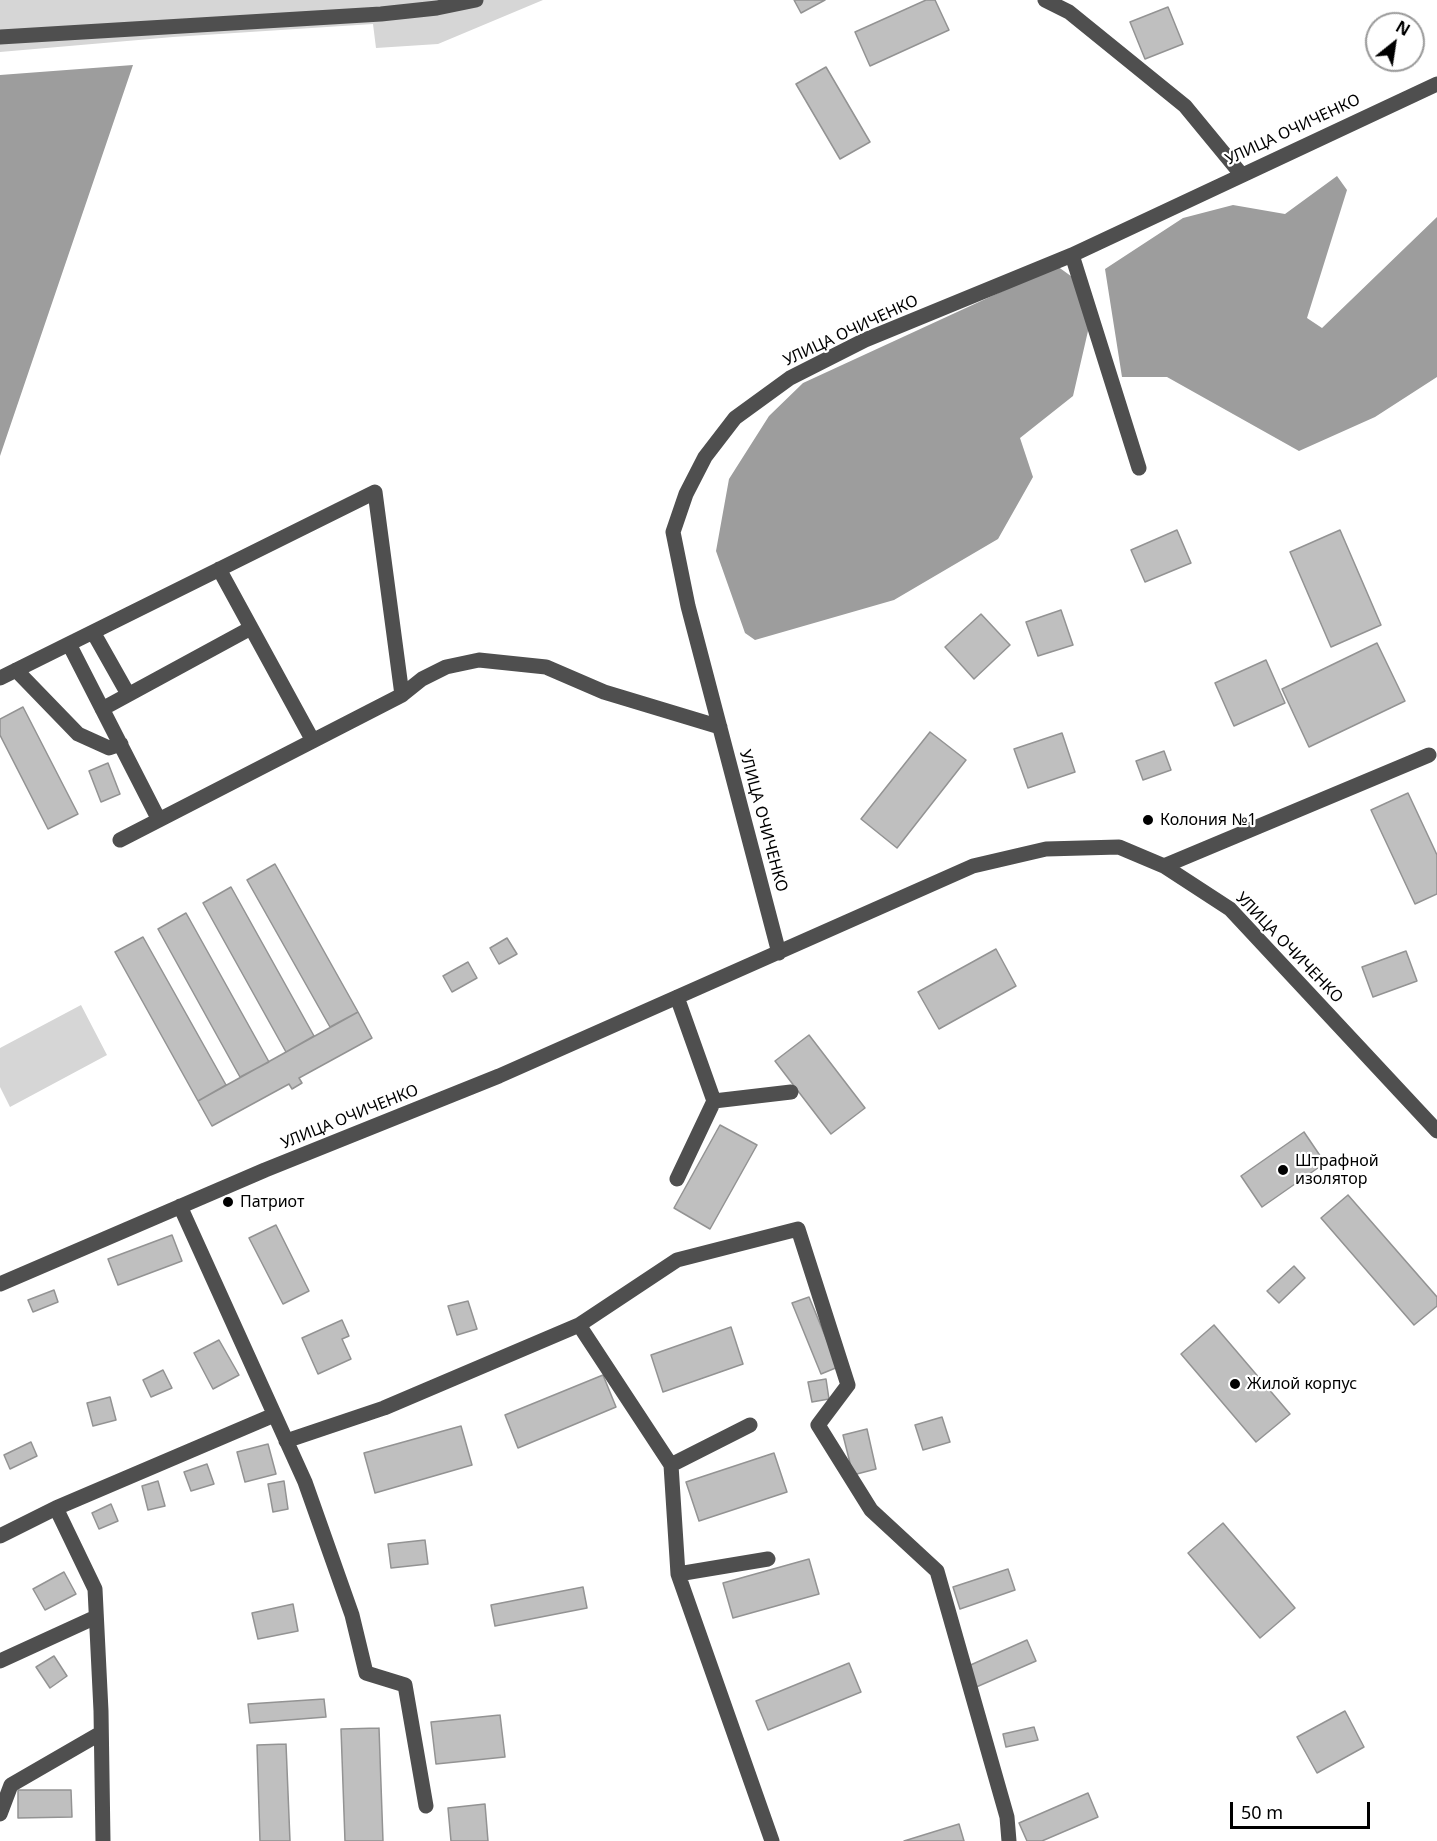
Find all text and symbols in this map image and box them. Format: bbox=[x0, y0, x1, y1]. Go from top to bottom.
north arrow bbox=[1365, 12, 1425, 72]
text: N bbox=[1392, 15, 1414, 41]
street label: УЛИЦА ОЧИЧЕНКО bbox=[1223, 90, 1363, 170]
street label: УЛИЦА ОЧИЧЕНКО bbox=[781, 291, 921, 371]
street label: УЛИЦА ОЧИЧЕНКО bbox=[735, 748, 791, 894]
place label: Колония №1 bbox=[1160, 810, 1257, 830]
marker: Колония №1 bbox=[1141, 813, 1155, 827]
street label: УЛИЦА ОЧИЧЕНКО bbox=[1231, 889, 1347, 1007]
street label: УЛИЦА ОЧИЧЕНКО bbox=[279, 1081, 421, 1153]
place label: Штрафной изолятор bbox=[1295, 1151, 1379, 1189]
marker: Штрафной изолятор bbox=[1276, 1163, 1290, 1177]
place label: Патриот bbox=[240, 1192, 304, 1212]
marker: Патриот bbox=[221, 1195, 235, 1209]
place label: Жилой корпус bbox=[1247, 1374, 1357, 1394]
marker: Жилой корпус bbox=[1228, 1377, 1242, 1391]
scale bar bbox=[1233, 1790, 1372, 1828]
text: 50 m bbox=[1241, 1800, 1283, 1824]

